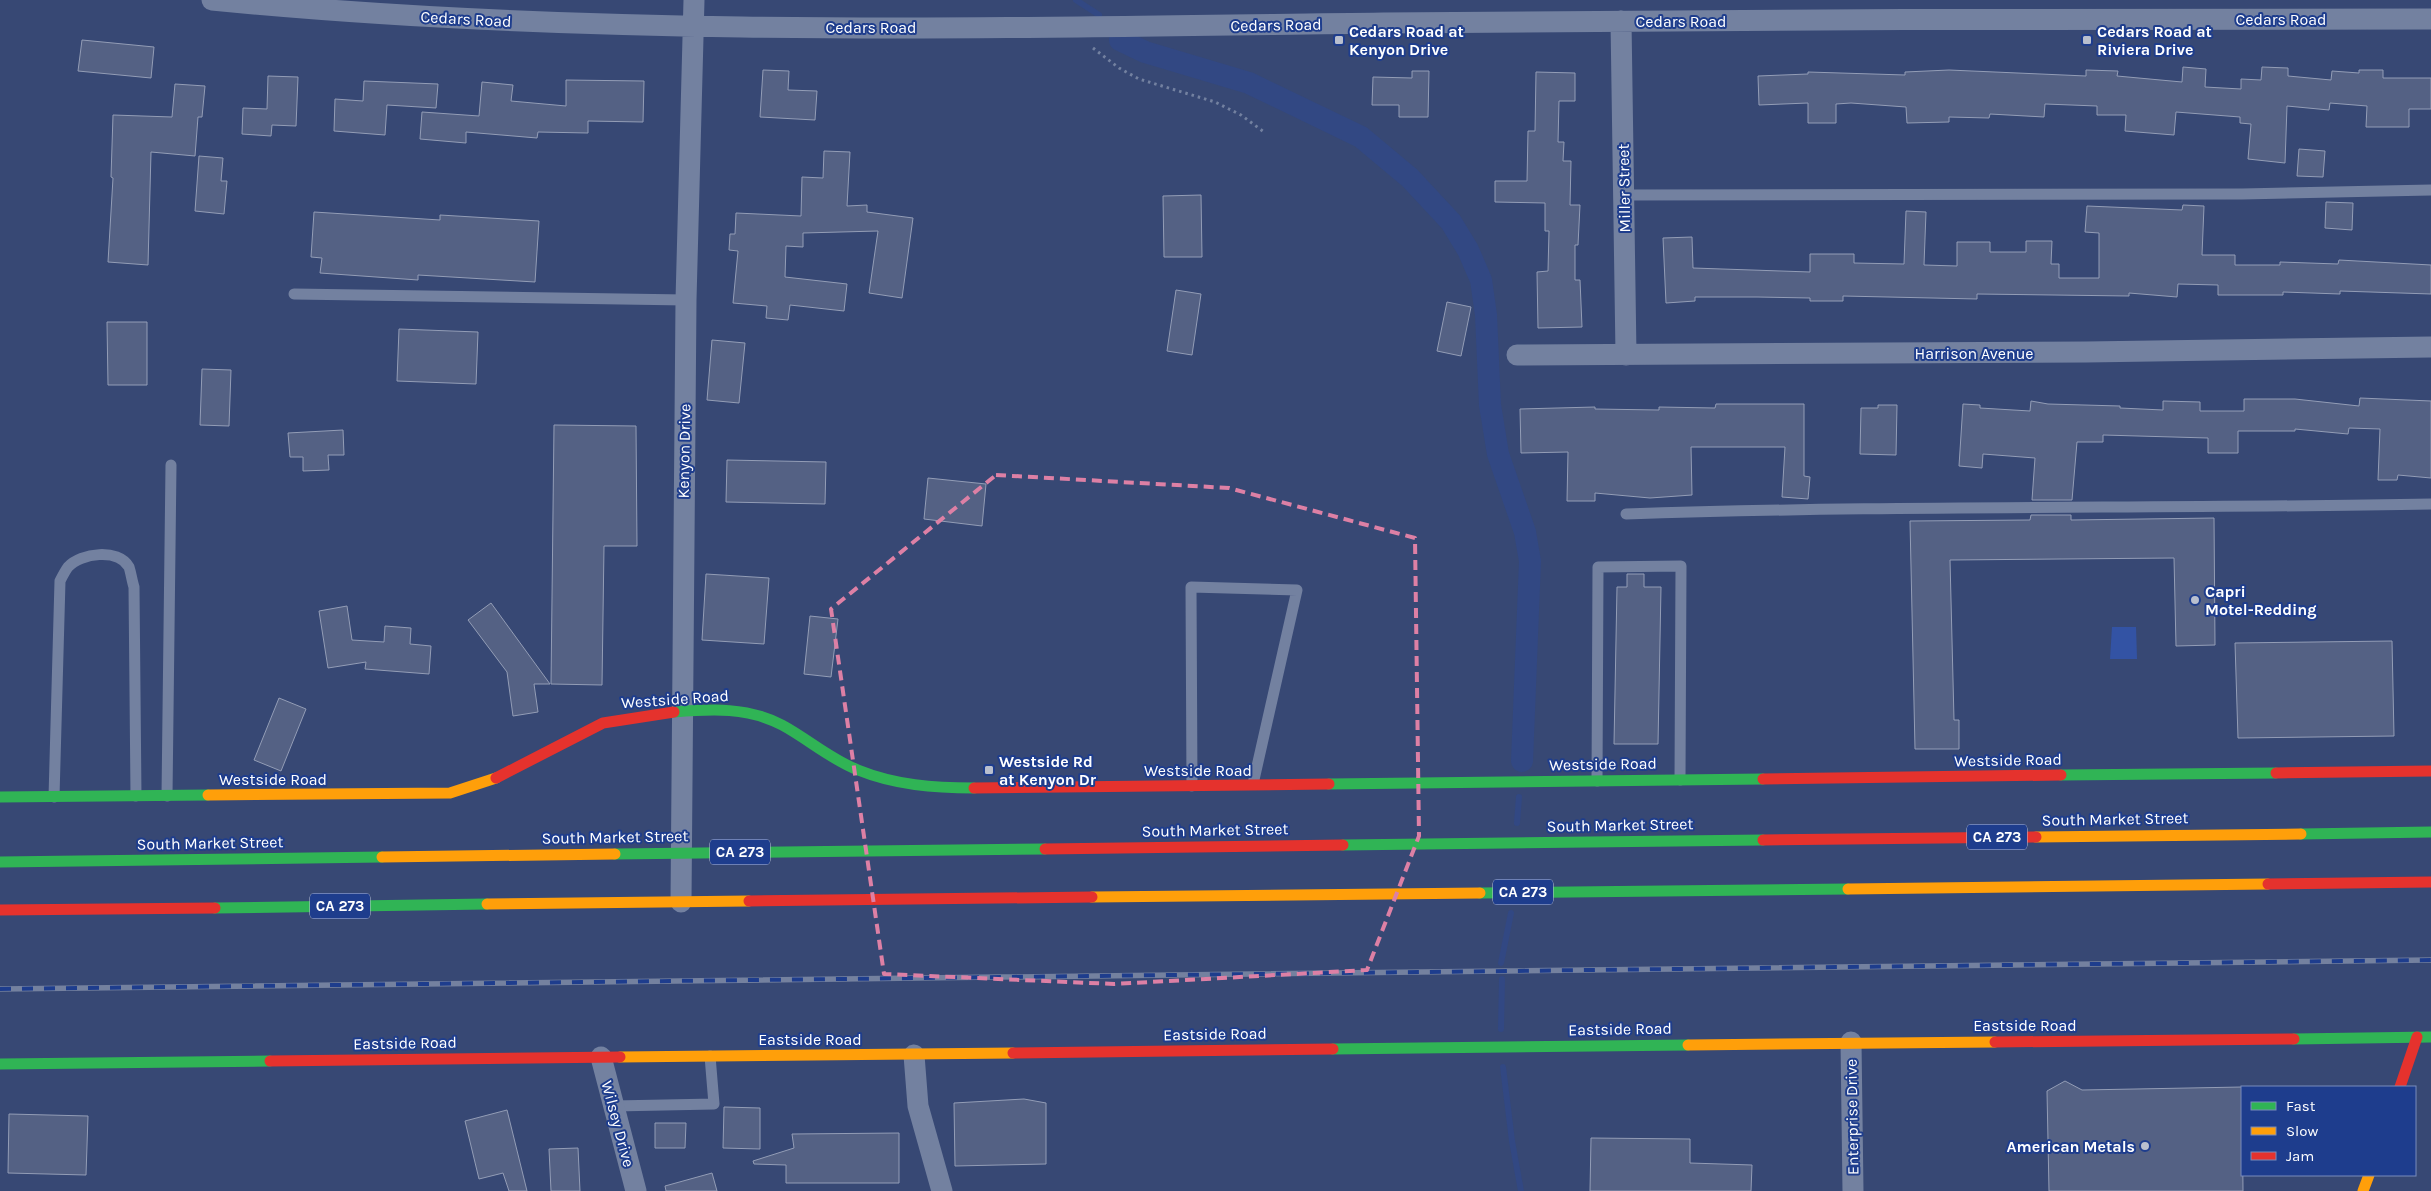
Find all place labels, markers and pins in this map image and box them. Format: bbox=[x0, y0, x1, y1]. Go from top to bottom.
place label: Cedars Road at Kenyon Drive bbox=[1349, 22, 1464, 59]
place label: Cedars Road at Riviera Drive bbox=[2097, 22, 2212, 59]
marker: Cedars Road at Kenyon Drive bbox=[1333, 34, 1345, 46]
marker: Cedars Road at Riviera Drive bbox=[2081, 34, 2093, 46]
place label: Capri Motel-Redding bbox=[2205, 582, 2317, 619]
marker: Capri Motel-Redding bbox=[2189, 594, 2201, 606]
place label: Westside Rd at Kenyon Dr bbox=[999, 752, 1097, 789]
marker: Westside Rd at Kenyon Dr bbox=[983, 764, 995, 776]
place label: American Metals bbox=[2006, 1137, 2135, 1156]
marker: American Metals bbox=[2139, 1140, 2151, 1152]

